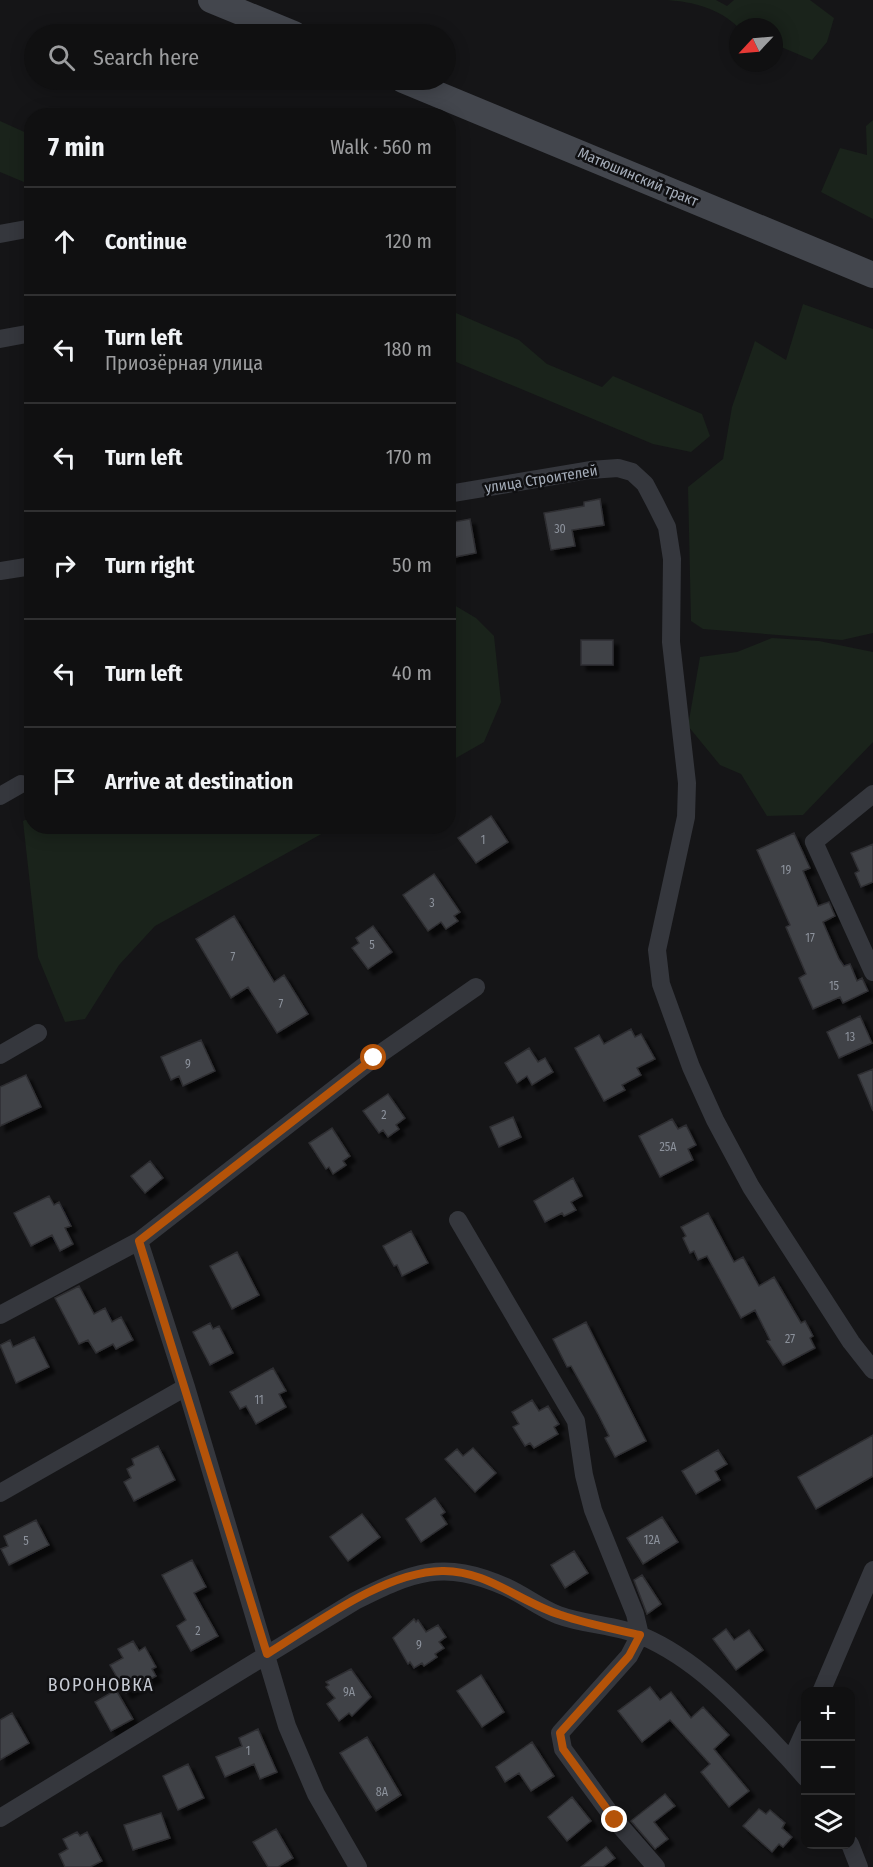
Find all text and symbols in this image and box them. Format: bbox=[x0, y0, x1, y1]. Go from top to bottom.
north arrow bbox=[729, 18, 783, 72]
search box bbox=[24, 24, 456, 90]
icon: search bbox=[45, 41, 78, 74]
text: Search here bbox=[93, 44, 199, 71]
text: 7 min bbox=[48, 132, 105, 163]
text: Walk · 560 m bbox=[330, 135, 432, 159]
street label: Матюшинский тракт bbox=[575, 144, 702, 211]
icon: ahead bbox=[48, 225, 81, 258]
text: Continue bbox=[105, 228, 187, 255]
text: 120 m bbox=[385, 229, 432, 253]
text: Turn left bbox=[105, 324, 183, 351]
icon: left bbox=[48, 333, 81, 366]
text: 180 m bbox=[384, 337, 432, 361]
text: Приозёрная улица bbox=[105, 351, 263, 375]
icon: left bbox=[48, 441, 81, 474]
text: Turn left bbox=[105, 444, 183, 471]
text: 170 m bbox=[386, 445, 432, 469]
street label: улица Строителей bbox=[483, 461, 599, 497]
house number: 30 bbox=[554, 522, 566, 536]
icon: right bbox=[48, 549, 81, 582]
text: Turn right bbox=[105, 552, 194, 579]
text: 50 m bbox=[392, 553, 432, 577]
icon: left bbox=[48, 657, 81, 690]
text: Turn left bbox=[105, 660, 183, 687]
text: 40 m bbox=[392, 661, 432, 685]
icon: arrive bbox=[48, 765, 81, 798]
text: Arrive at destination bbox=[105, 768, 293, 795]
house number: 1 bbox=[481, 833, 485, 847]
house number: 19 bbox=[781, 863, 791, 877]
house number: 3 bbox=[429, 896, 435, 910]
house number: 17 bbox=[805, 931, 815, 945]
house number: 5 bbox=[369, 938, 375, 952]
house number: 7 bbox=[231, 950, 236, 964]
house number: 15 bbox=[829, 979, 840, 993]
house number: 7 bbox=[279, 997, 284, 1011]
house number: 13 bbox=[845, 1030, 855, 1044]
route start bbox=[360, 1044, 386, 1070]
house number: 9 bbox=[185, 1057, 191, 1071]
house number: 2 bbox=[381, 1108, 387, 1122]
house number: 25А bbox=[659, 1140, 677, 1154]
house number: 27 bbox=[785, 1332, 795, 1346]
house number: 11 bbox=[254, 1393, 264, 1407]
house number: 12А bbox=[644, 1533, 661, 1547]
house number: 5 bbox=[23, 1534, 29, 1548]
house number: 2 bbox=[195, 1624, 201, 1638]
house number: 9 bbox=[416, 1638, 422, 1652]
district label: ВОРОНОВКА bbox=[48, 1674, 154, 1696]
house number: 9А bbox=[343, 1685, 356, 1699]
map controls bbox=[801, 1687, 855, 1849]
button: + bbox=[801, 1687, 855, 1741]
button: − bbox=[801, 1741, 855, 1795]
house number: 1 bbox=[246, 1744, 250, 1758]
house number: 8А bbox=[376, 1785, 389, 1799]
button: layers bbox=[801, 1795, 855, 1849]
route end bbox=[601, 1806, 627, 1832]

